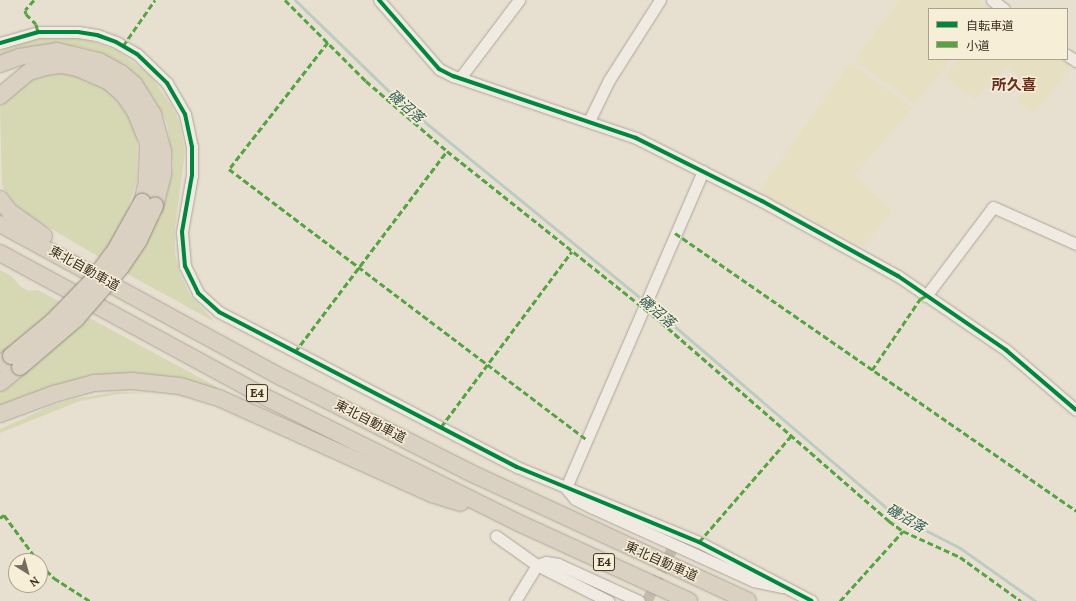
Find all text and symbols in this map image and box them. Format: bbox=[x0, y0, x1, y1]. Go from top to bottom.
legend bbox=[928, 8, 1068, 60]
text: 自転車道 bbox=[966, 18, 1014, 33]
text: 小道 bbox=[966, 38, 990, 53]
district label: 所久喜 bbox=[992, 76, 1036, 94]
water label: 磯沼落 bbox=[385, 86, 427, 126]
street label: 東北自動車道 bbox=[46, 243, 122, 295]
water label: 磯沼落 bbox=[636, 291, 678, 331]
road number: E4 bbox=[245, 383, 269, 403]
street label: 東北自動車道 bbox=[332, 397, 408, 447]
water label: 磯沼落 bbox=[884, 500, 928, 536]
street label: 東北自動車道 bbox=[622, 539, 700, 585]
road number: E4 bbox=[592, 552, 616, 572]
north arrow bbox=[8, 553, 48, 593]
text: N bbox=[27, 574, 42, 590]

